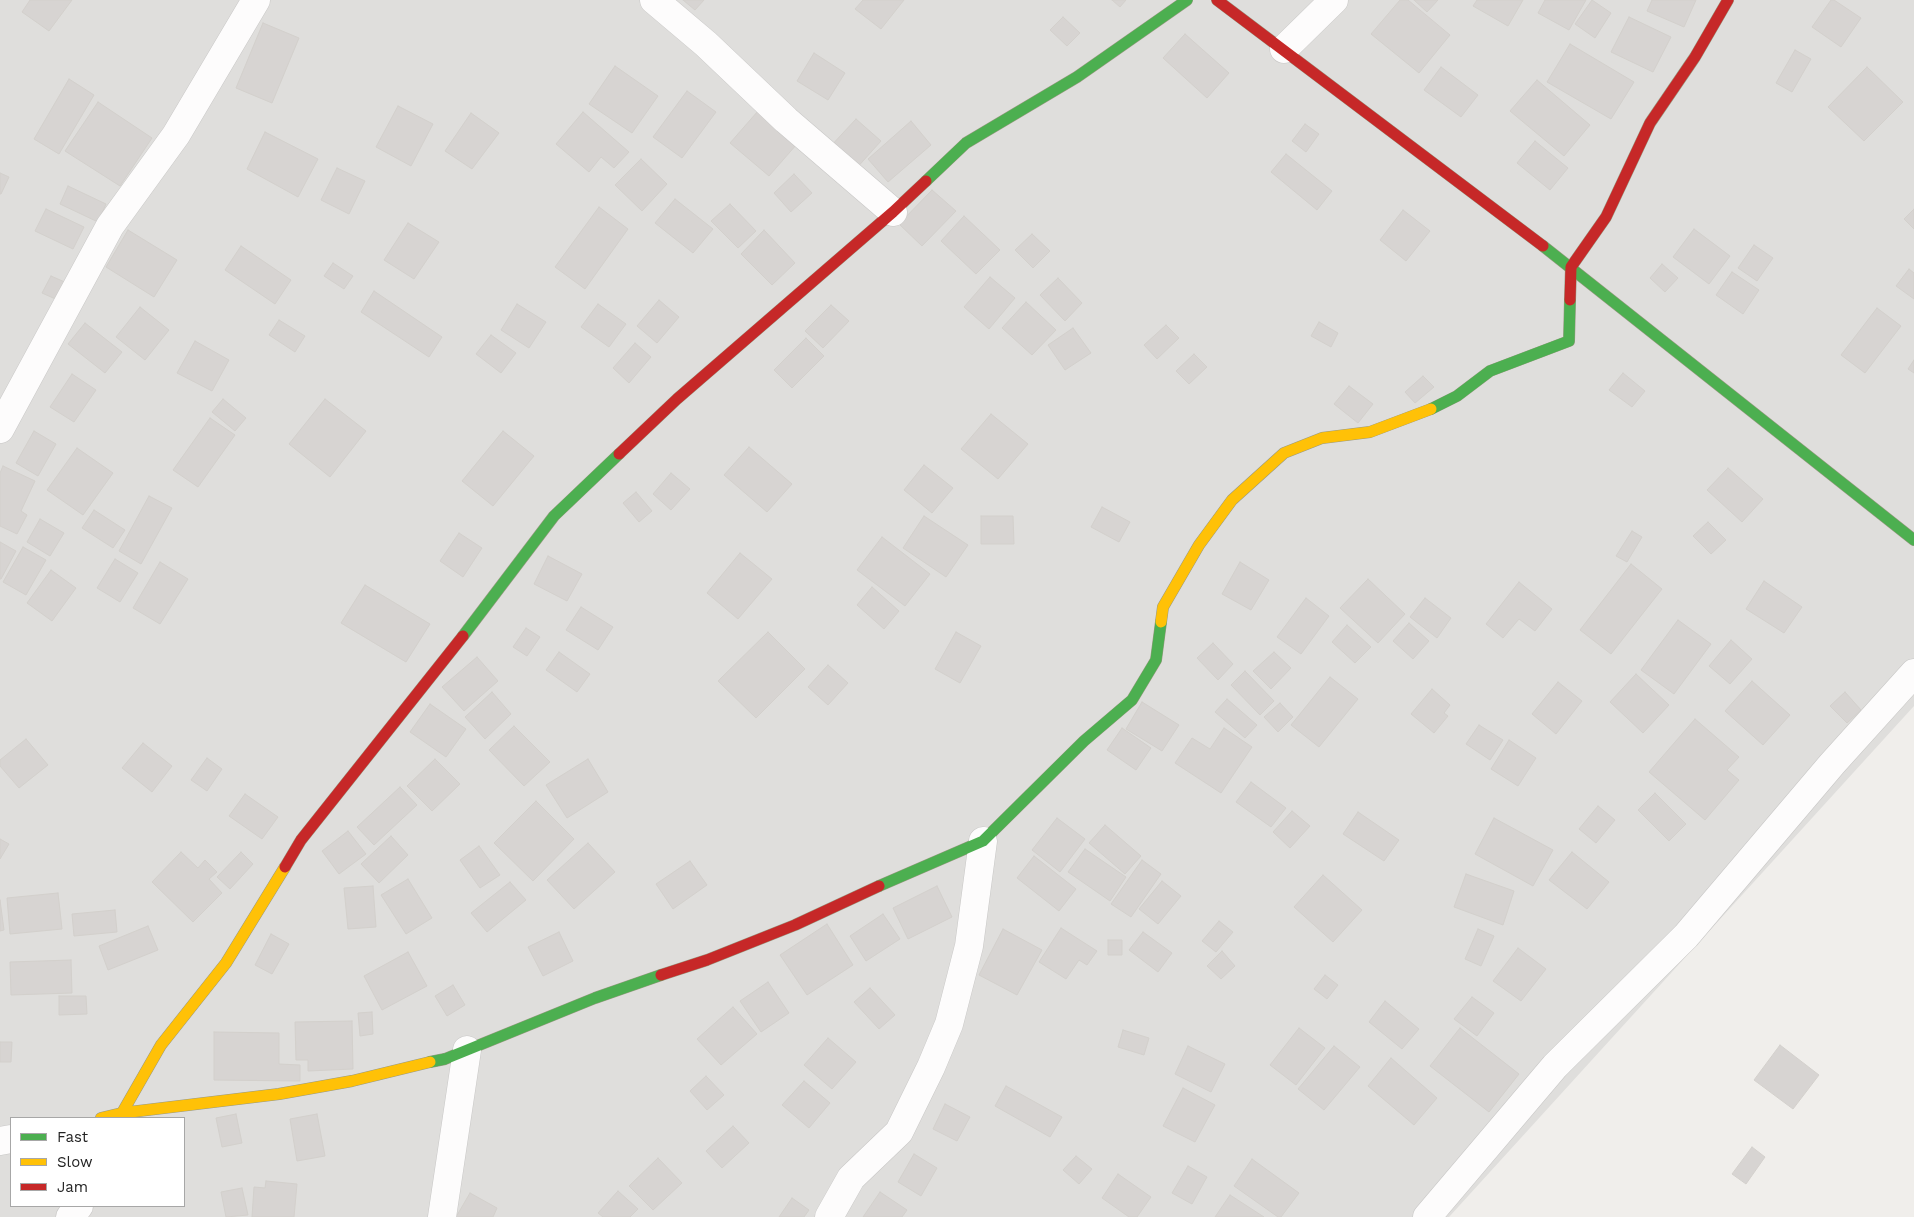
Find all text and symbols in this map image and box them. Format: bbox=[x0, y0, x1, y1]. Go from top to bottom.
legend bbox=[10, 1117, 185, 1207]
text: Fast bbox=[57, 1128, 88, 1146]
text: Slow bbox=[57, 1153, 93, 1171]
text: Jam bbox=[57, 1178, 88, 1196]

